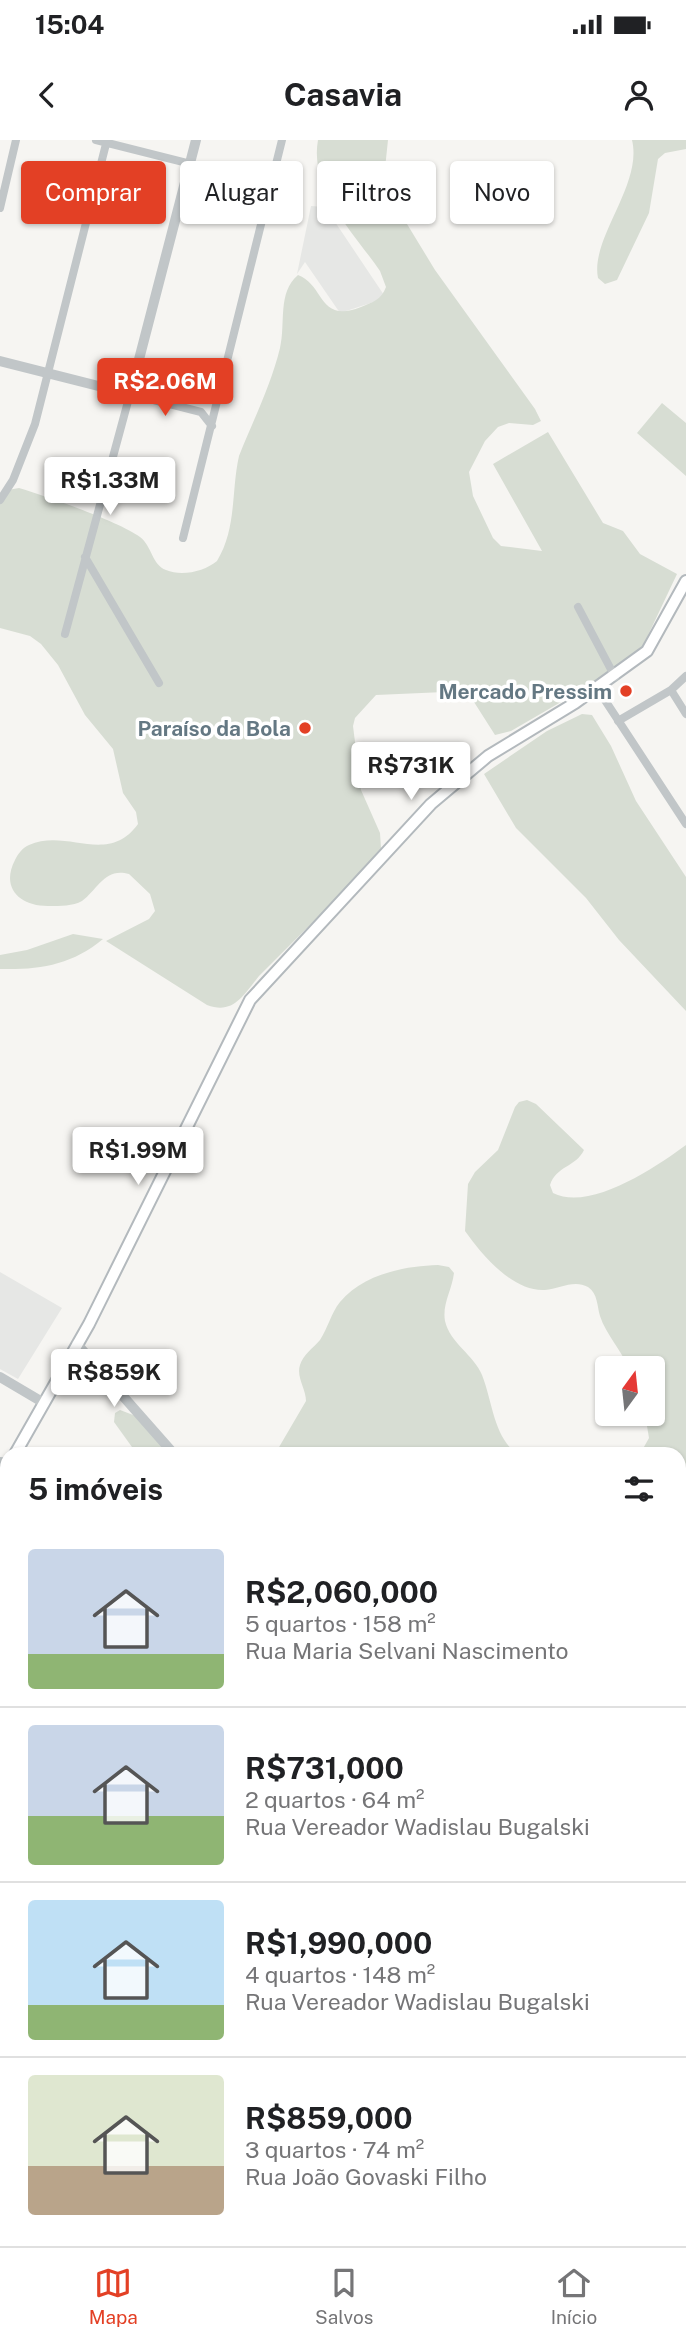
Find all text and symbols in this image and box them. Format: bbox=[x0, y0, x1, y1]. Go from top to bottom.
text: 15:04 bbox=[35, 9, 104, 40]
icon: back bbox=[28, 76, 66, 114]
text: Casavia bbox=[284, 76, 402, 113]
icon: person bbox=[620, 76, 658, 114]
chip: Comprar bbox=[21, 161, 166, 224]
chip: Alugar bbox=[180, 161, 303, 224]
chip: Filtros bbox=[317, 161, 436, 224]
chip: Novo bbox=[450, 161, 554, 224]
pin: R$2.06M bbox=[100, 358, 230, 418]
text: R$2.06M bbox=[113, 367, 217, 394]
pin: R$1.33M bbox=[45, 458, 175, 517]
text: R$1.33M bbox=[60, 466, 160, 493]
place label: Mercado Pressim bbox=[438, 679, 612, 704]
marker: Mercado Pressim bbox=[618, 683, 634, 699]
place label: Paraíso da Bola bbox=[137, 716, 291, 741]
marker: Paraíso da Bola bbox=[297, 720, 313, 736]
pin: R$731K bbox=[354, 742, 468, 802]
text: R$731K bbox=[367, 751, 455, 778]
pin: R$1.99M bbox=[73, 1128, 203, 1187]
text: R$1.99M bbox=[88, 1136, 188, 1163]
pin: R$859K bbox=[57, 1350, 171, 1409]
north arrow bbox=[595, 1356, 665, 1426]
map controls bbox=[595, 1356, 665, 1426]
text: R$859K bbox=[67, 1358, 161, 1385]
icon: filters bbox=[620, 1470, 658, 1508]
text: 5 imóveis bbox=[28, 1471, 163, 1507]
text: R$2,060,000 bbox=[245, 1574, 438, 1610]
icon: home bbox=[84, 1577, 168, 1661]
text: 5 quartos · 158 m² bbox=[245, 1610, 436, 1637]
text: Rua Maria Selvani Nascimento bbox=[245, 1637, 569, 1664]
text: R$731,000 bbox=[245, 1750, 404, 1786]
icon: home bbox=[84, 1753, 168, 1837]
text: 2 quartos · 64 m² bbox=[245, 1786, 425, 1813]
text: Rua Vereador Wadislau Bugalski bbox=[245, 1813, 590, 1840]
text: R$1,990,000 bbox=[245, 1925, 432, 1961]
icon: home bbox=[84, 1928, 168, 2012]
text: 4 quartos · 148 m² bbox=[245, 1961, 435, 1988]
text: Rua Vereador Wadislau Bugalski bbox=[245, 1988, 590, 2015]
text: R$859,000 bbox=[245, 2100, 413, 2136]
icon: home bbox=[84, 2103, 168, 2187]
text: 3 quartos · 74 m² bbox=[245, 2136, 424, 2163]
text: Rua João Govaski Filho bbox=[245, 2163, 487, 2190]
tab: Mapa bbox=[89, 2264, 138, 2328]
tab: Salvos bbox=[315, 2264, 373, 2328]
tab: Início bbox=[551, 2264, 597, 2328]

